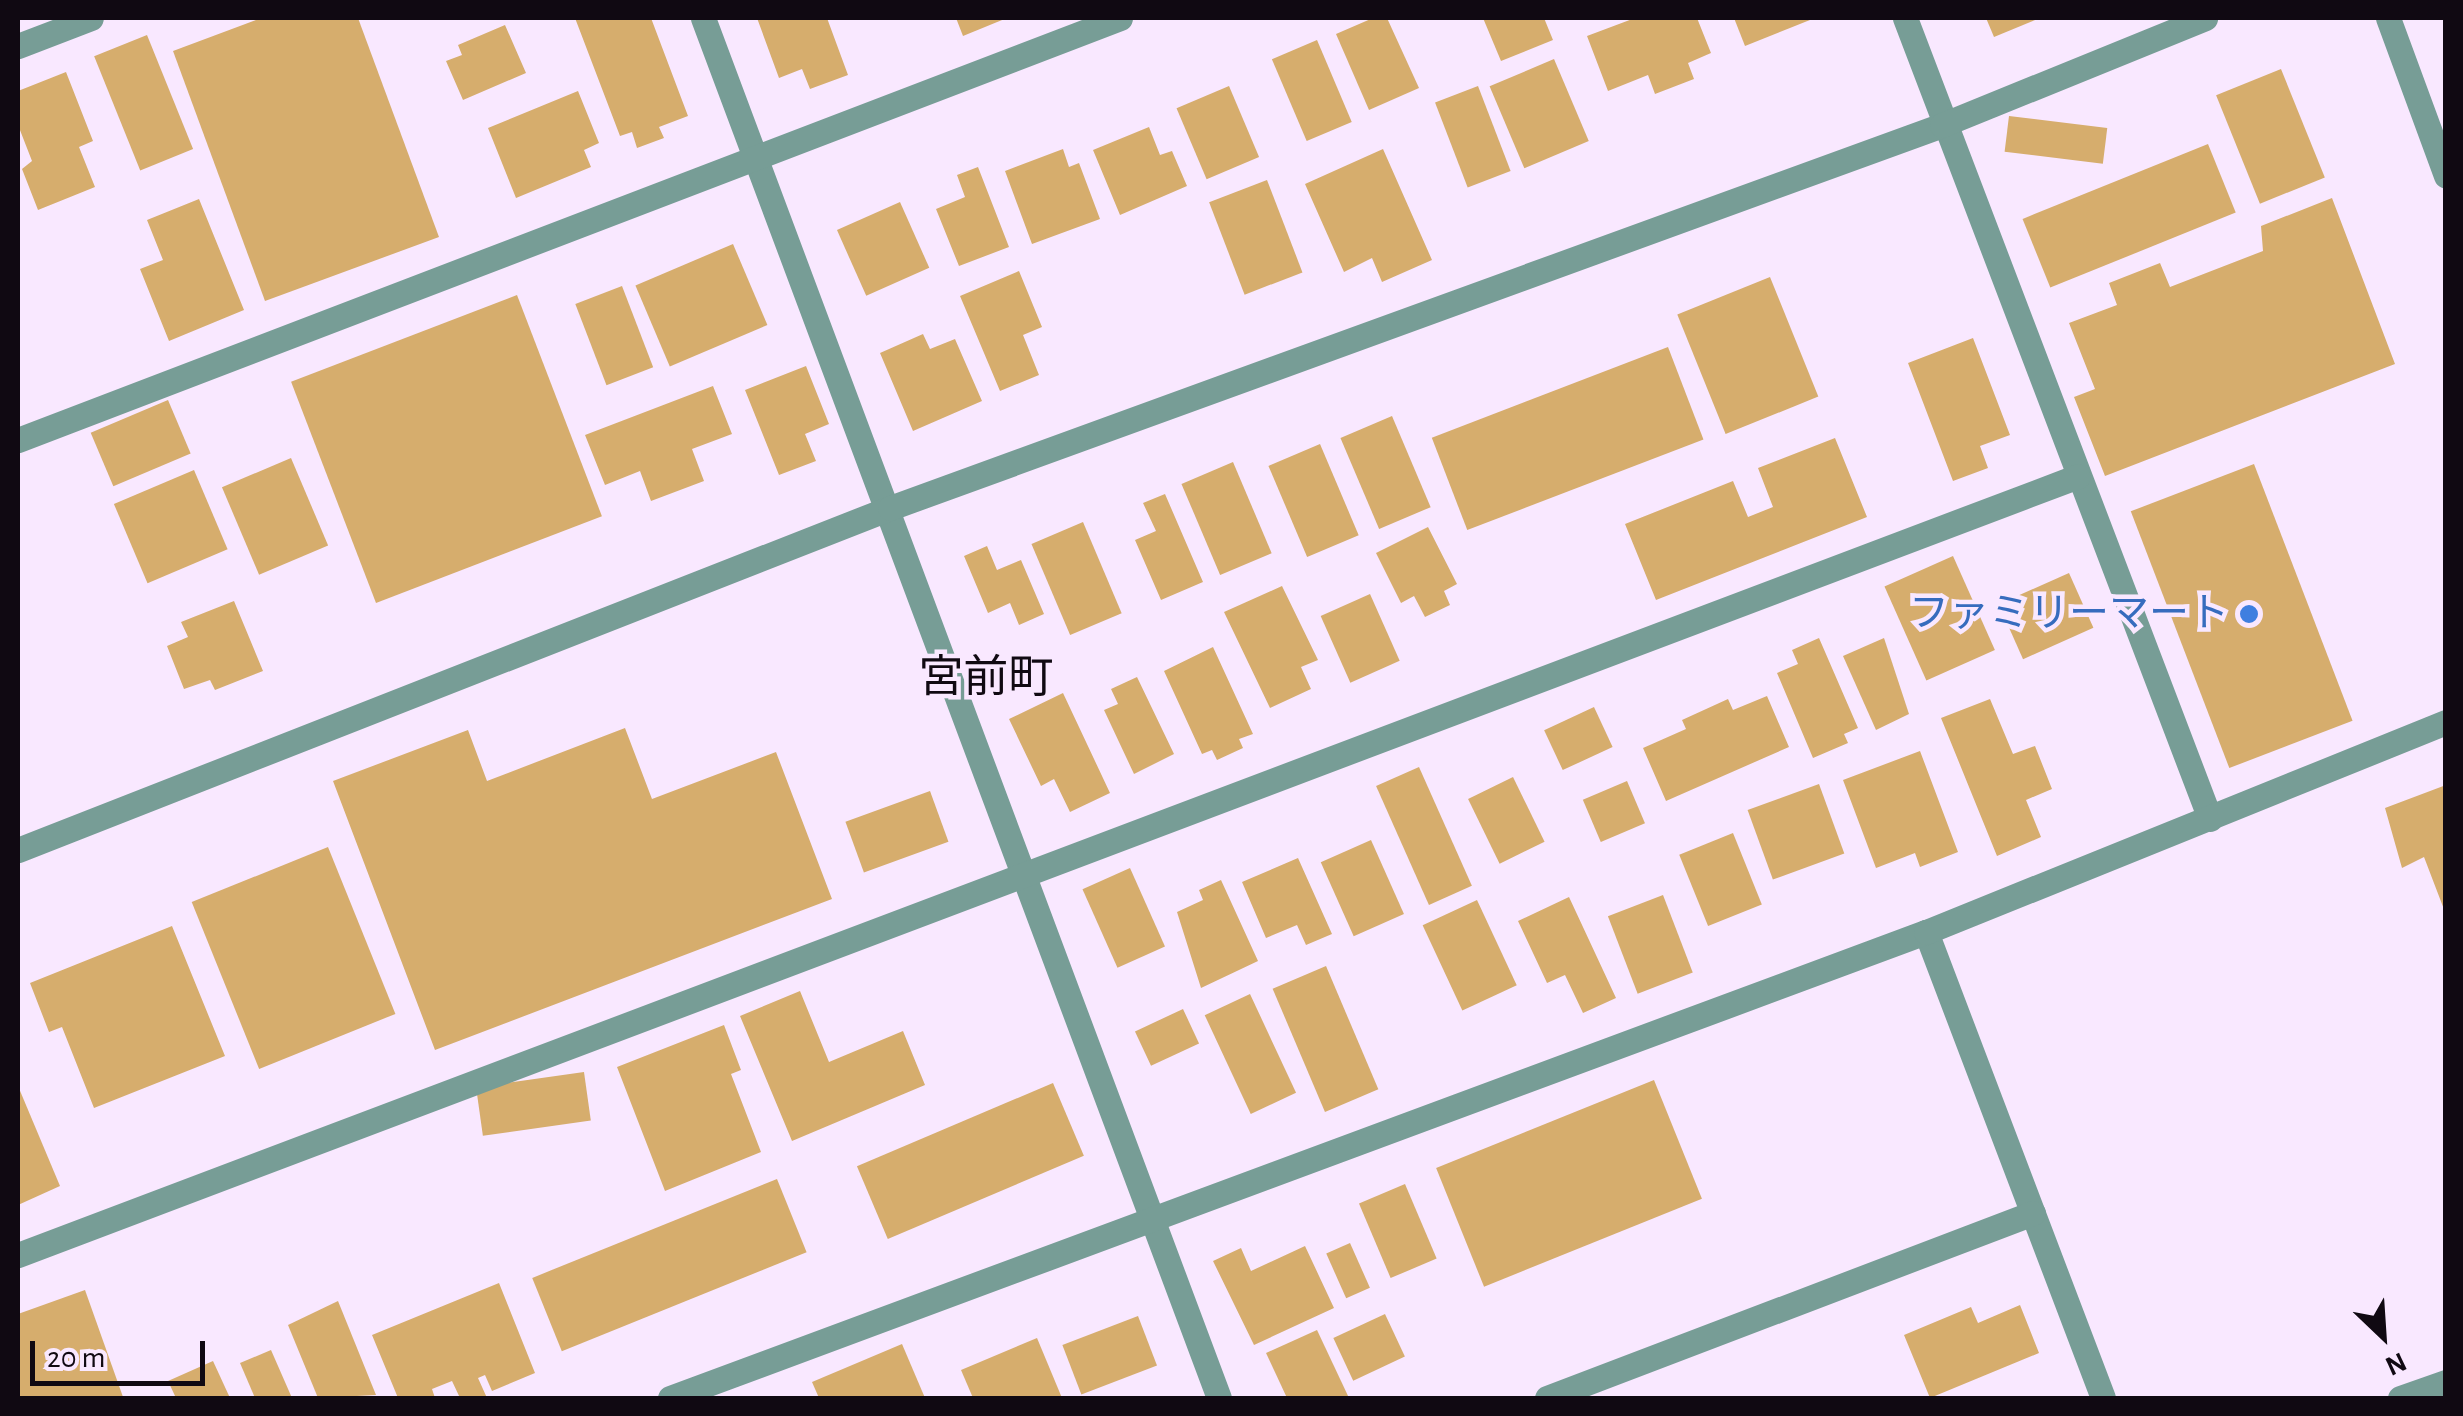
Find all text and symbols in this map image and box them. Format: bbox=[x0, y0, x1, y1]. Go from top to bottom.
place label: ファミリーマート bbox=[1909, 590, 2229, 638]
marker: ファミリーマート bbox=[2238, 603, 2260, 625]
district label: 宮前町 bbox=[919, 652, 1053, 706]
north arrow bbox=[2333, 1286, 2433, 1386]
scale bar bbox=[35, 1321, 210, 1383]
text: 20 m bbox=[47, 1343, 105, 1373]
text: N bbox=[2381, 1346, 2410, 1380]

